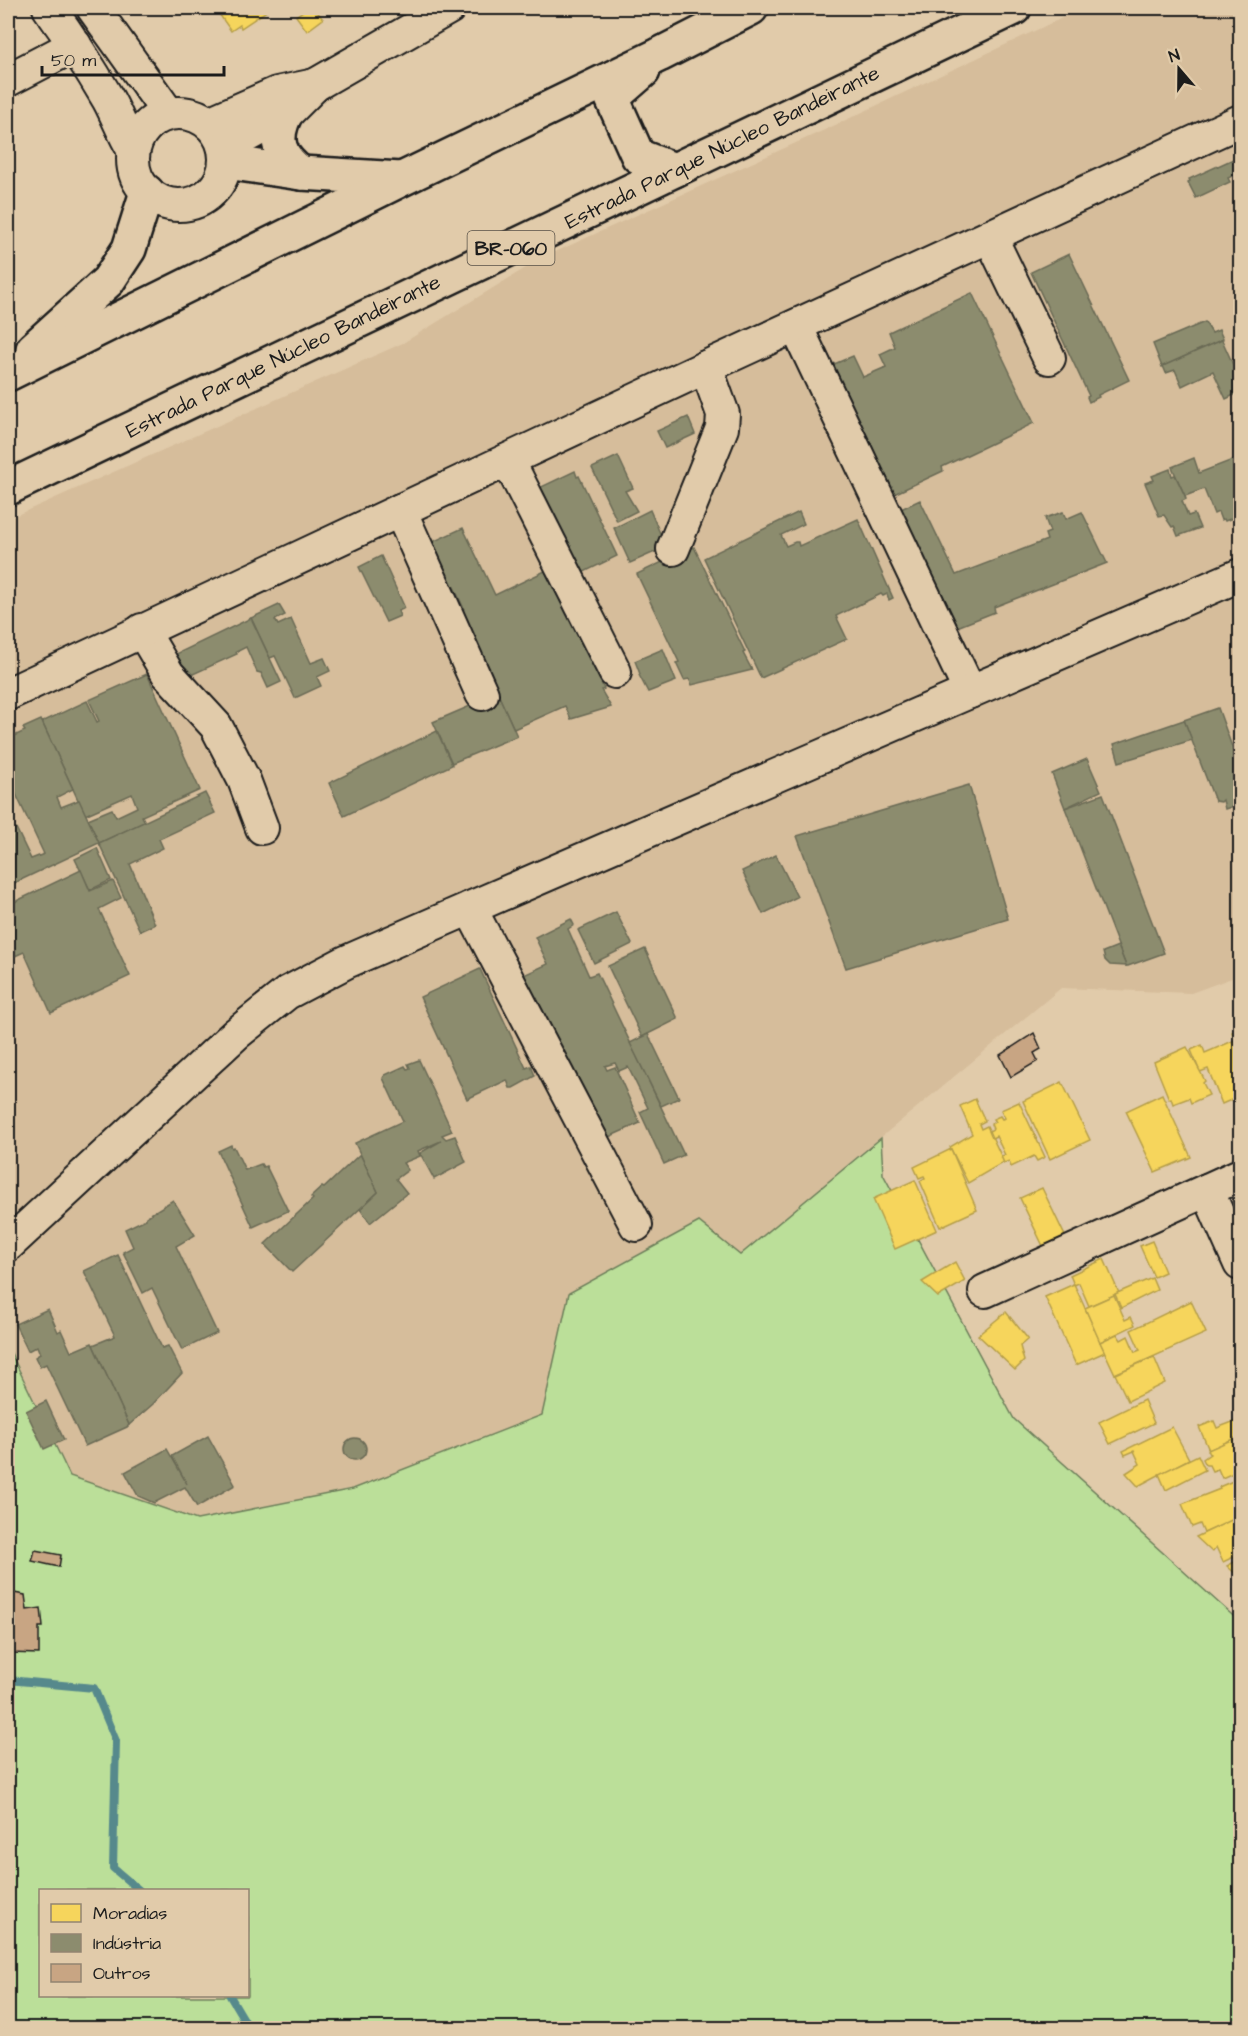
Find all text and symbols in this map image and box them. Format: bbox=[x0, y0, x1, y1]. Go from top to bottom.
scale bar bbox=[42, 39, 224, 77]
north arrow bbox=[1149, 39, 1209, 99]
text: N bbox=[1166, 44, 1183, 68]
text: 50 m bbox=[51, 48, 96, 73]
street label: Estrada Parque Núcleo Bandeirante bbox=[560, 58, 884, 236]
road number: BR-060 bbox=[468, 231, 554, 265]
street label: Estrada Parque Núcleo Bandeirante bbox=[121, 267, 445, 445]
legend bbox=[39, 1889, 249, 1997]
text: Moradias bbox=[93, 1901, 167, 1926]
text: Indústria bbox=[93, 1931, 161, 1956]
text: Outros bbox=[93, 1961, 151, 1986]

